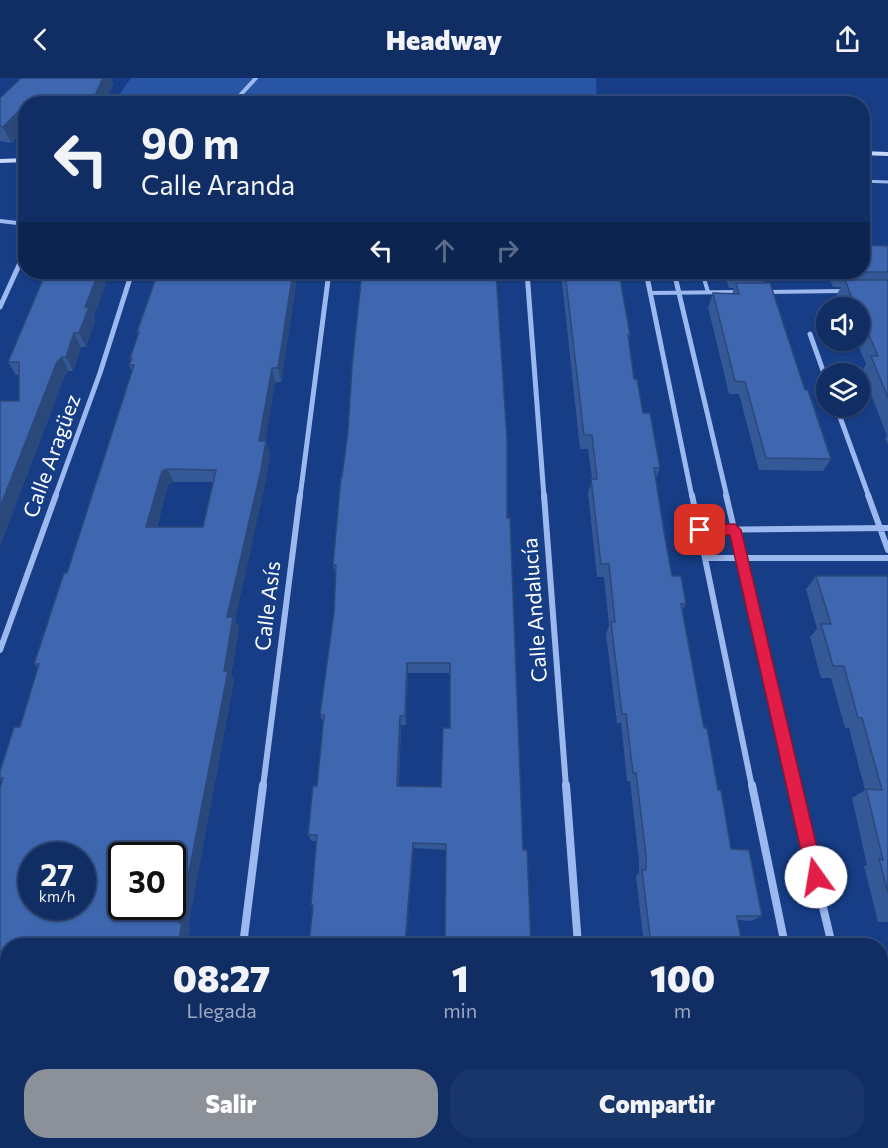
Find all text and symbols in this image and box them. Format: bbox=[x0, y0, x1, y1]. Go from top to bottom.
icon: back bbox=[24, 23, 57, 56]
text: Headway bbox=[386, 23, 502, 56]
icon: share bbox=[831, 23, 864, 56]
text: 90 m bbox=[141, 116, 240, 168]
icon: left bbox=[42, 120, 120, 198]
text: Calle Aranda bbox=[141, 168, 295, 201]
icon: left bbox=[365, 234, 398, 267]
icon: ahead bbox=[428, 234, 461, 267]
icon: right bbox=[491, 234, 524, 267]
map controls bbox=[816, 297, 870, 417]
button: sound bbox=[816, 297, 870, 351]
button: layers bbox=[816, 363, 870, 417]
street label: Calle Aragüez bbox=[17, 390, 84, 521]
pin bbox=[674, 504, 725, 555]
icon: arrive bbox=[683, 513, 716, 546]
street label: Calle Andalucía bbox=[516, 537, 551, 683]
street label: Calle Asís bbox=[249, 560, 284, 652]
speed limit sign: 30 bbox=[108, 842, 186, 920]
position arrow bbox=[784, 845, 848, 909]
text: 27 bbox=[40, 855, 74, 892]
text: km/h bbox=[39, 887, 75, 905]
text: 08:27 bbox=[173, 955, 270, 999]
text: 1 bbox=[452, 955, 469, 999]
text: 100 bbox=[650, 955, 715, 999]
text: Llegada bbox=[186, 998, 257, 1022]
text: min bbox=[443, 998, 477, 1022]
text: m bbox=[674, 998, 691, 1022]
button: Salir bbox=[24, 1069, 438, 1138]
button: Compartir bbox=[450, 1069, 864, 1138]

